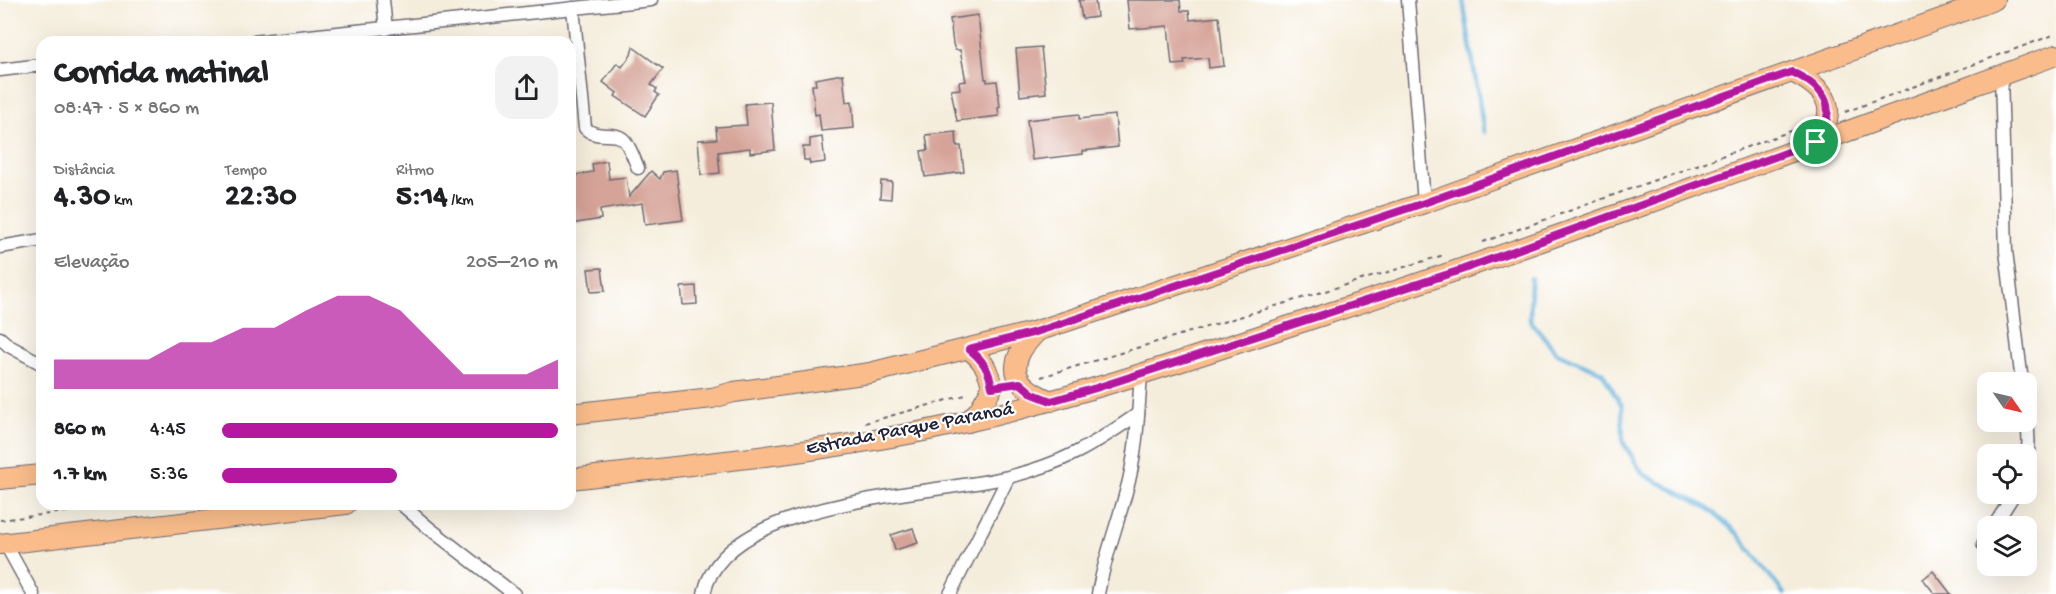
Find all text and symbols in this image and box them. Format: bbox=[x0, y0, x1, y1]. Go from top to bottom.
text: Corrida matinal bbox=[54, 56, 269, 94]
button: share bbox=[495, 56, 558, 119]
text: 08:47 · 5 × 860 m bbox=[54, 98, 199, 121]
pin bbox=[1790, 116, 1841, 167]
icon: arrive bbox=[1799, 125, 1832, 158]
text: Distância bbox=[54, 162, 115, 181]
text: Tempo bbox=[225, 162, 267, 181]
text: Ritmo bbox=[396, 162, 434, 181]
text: 4.30 bbox=[54, 181, 110, 216]
text: 22:30 bbox=[225, 181, 296, 216]
text: 5:14 bbox=[396, 181, 448, 216]
text: km bbox=[110, 192, 133, 211]
text: /km bbox=[448, 192, 474, 211]
text: Elevação bbox=[54, 252, 129, 275]
text: 205–210 m bbox=[466, 252, 558, 275]
north arrow bbox=[1977, 372, 2037, 432]
map controls bbox=[1977, 372, 2037, 576]
street label: Estrada Parque Paranoá bbox=[804, 398, 1016, 461]
text: 860 m bbox=[54, 419, 105, 442]
text: 4:45 bbox=[150, 419, 186, 442]
button: locate bbox=[1977, 444, 2037, 504]
text: 1.7 km bbox=[54, 464, 107, 487]
text: 5:36 bbox=[150, 464, 187, 487]
button: layers bbox=[1977, 516, 2037, 576]

